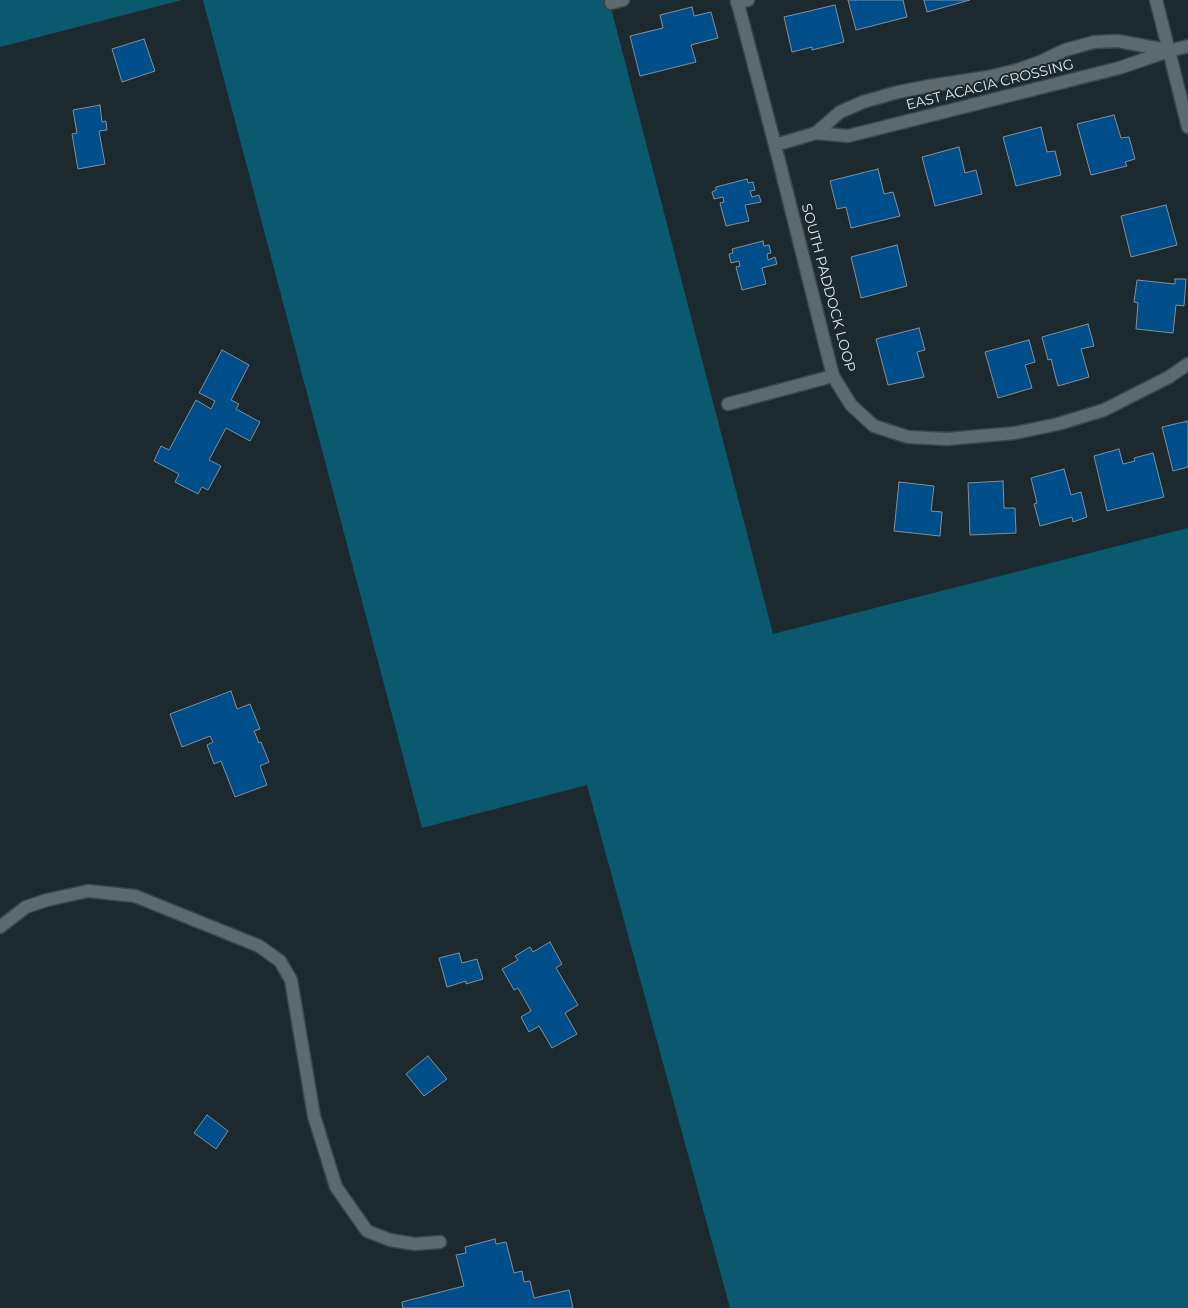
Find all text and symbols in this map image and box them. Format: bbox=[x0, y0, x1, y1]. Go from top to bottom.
street label: EAST ACACIA CROSSING bbox=[904, 56, 1076, 114]
street label: SOUTH PADDOCK LOOP bbox=[797, 202, 859, 374]

